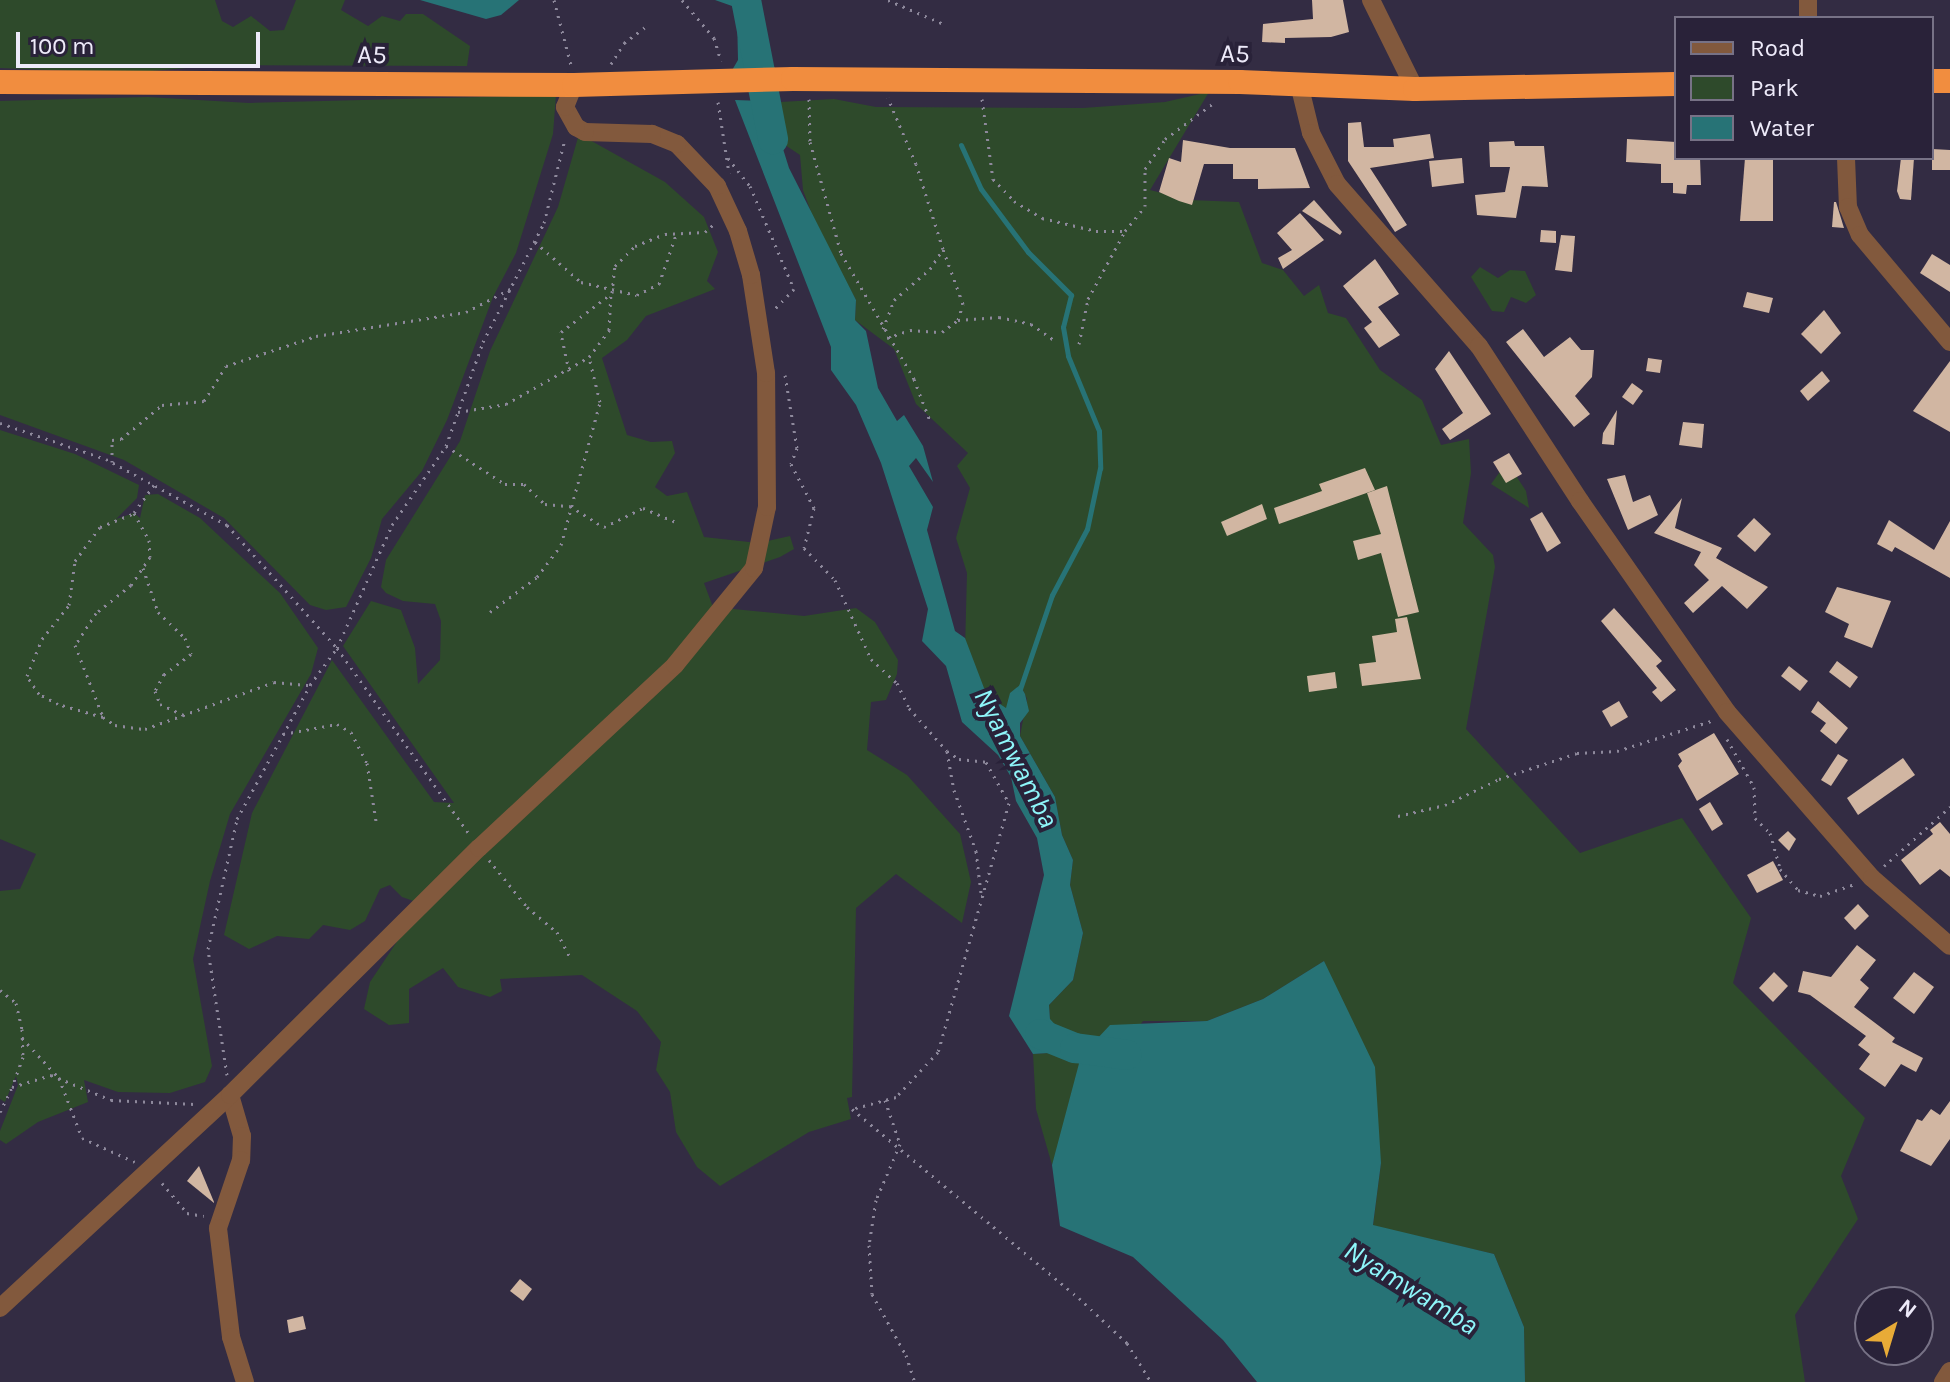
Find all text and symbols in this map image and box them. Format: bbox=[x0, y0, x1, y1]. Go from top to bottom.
scale bar bbox=[20, 16, 264, 66]
legend bbox=[1674, 16, 1934, 160]
text: 100 m bbox=[30, 32, 95, 60]
text: Road bbox=[1750, 34, 1805, 62]
street label: A5 bbox=[1220, 38, 1250, 70]
street label: A5 bbox=[357, 39, 387, 71]
text: Park bbox=[1750, 74, 1799, 102]
text: Water bbox=[1750, 114, 1814, 142]
water label: Nyamwamba bbox=[967, 683, 1065, 833]
water label: Nyamwamba bbox=[1338, 1234, 1484, 1342]
north arrow bbox=[1854, 1286, 1934, 1366]
text: N bbox=[1893, 1294, 1922, 1324]

